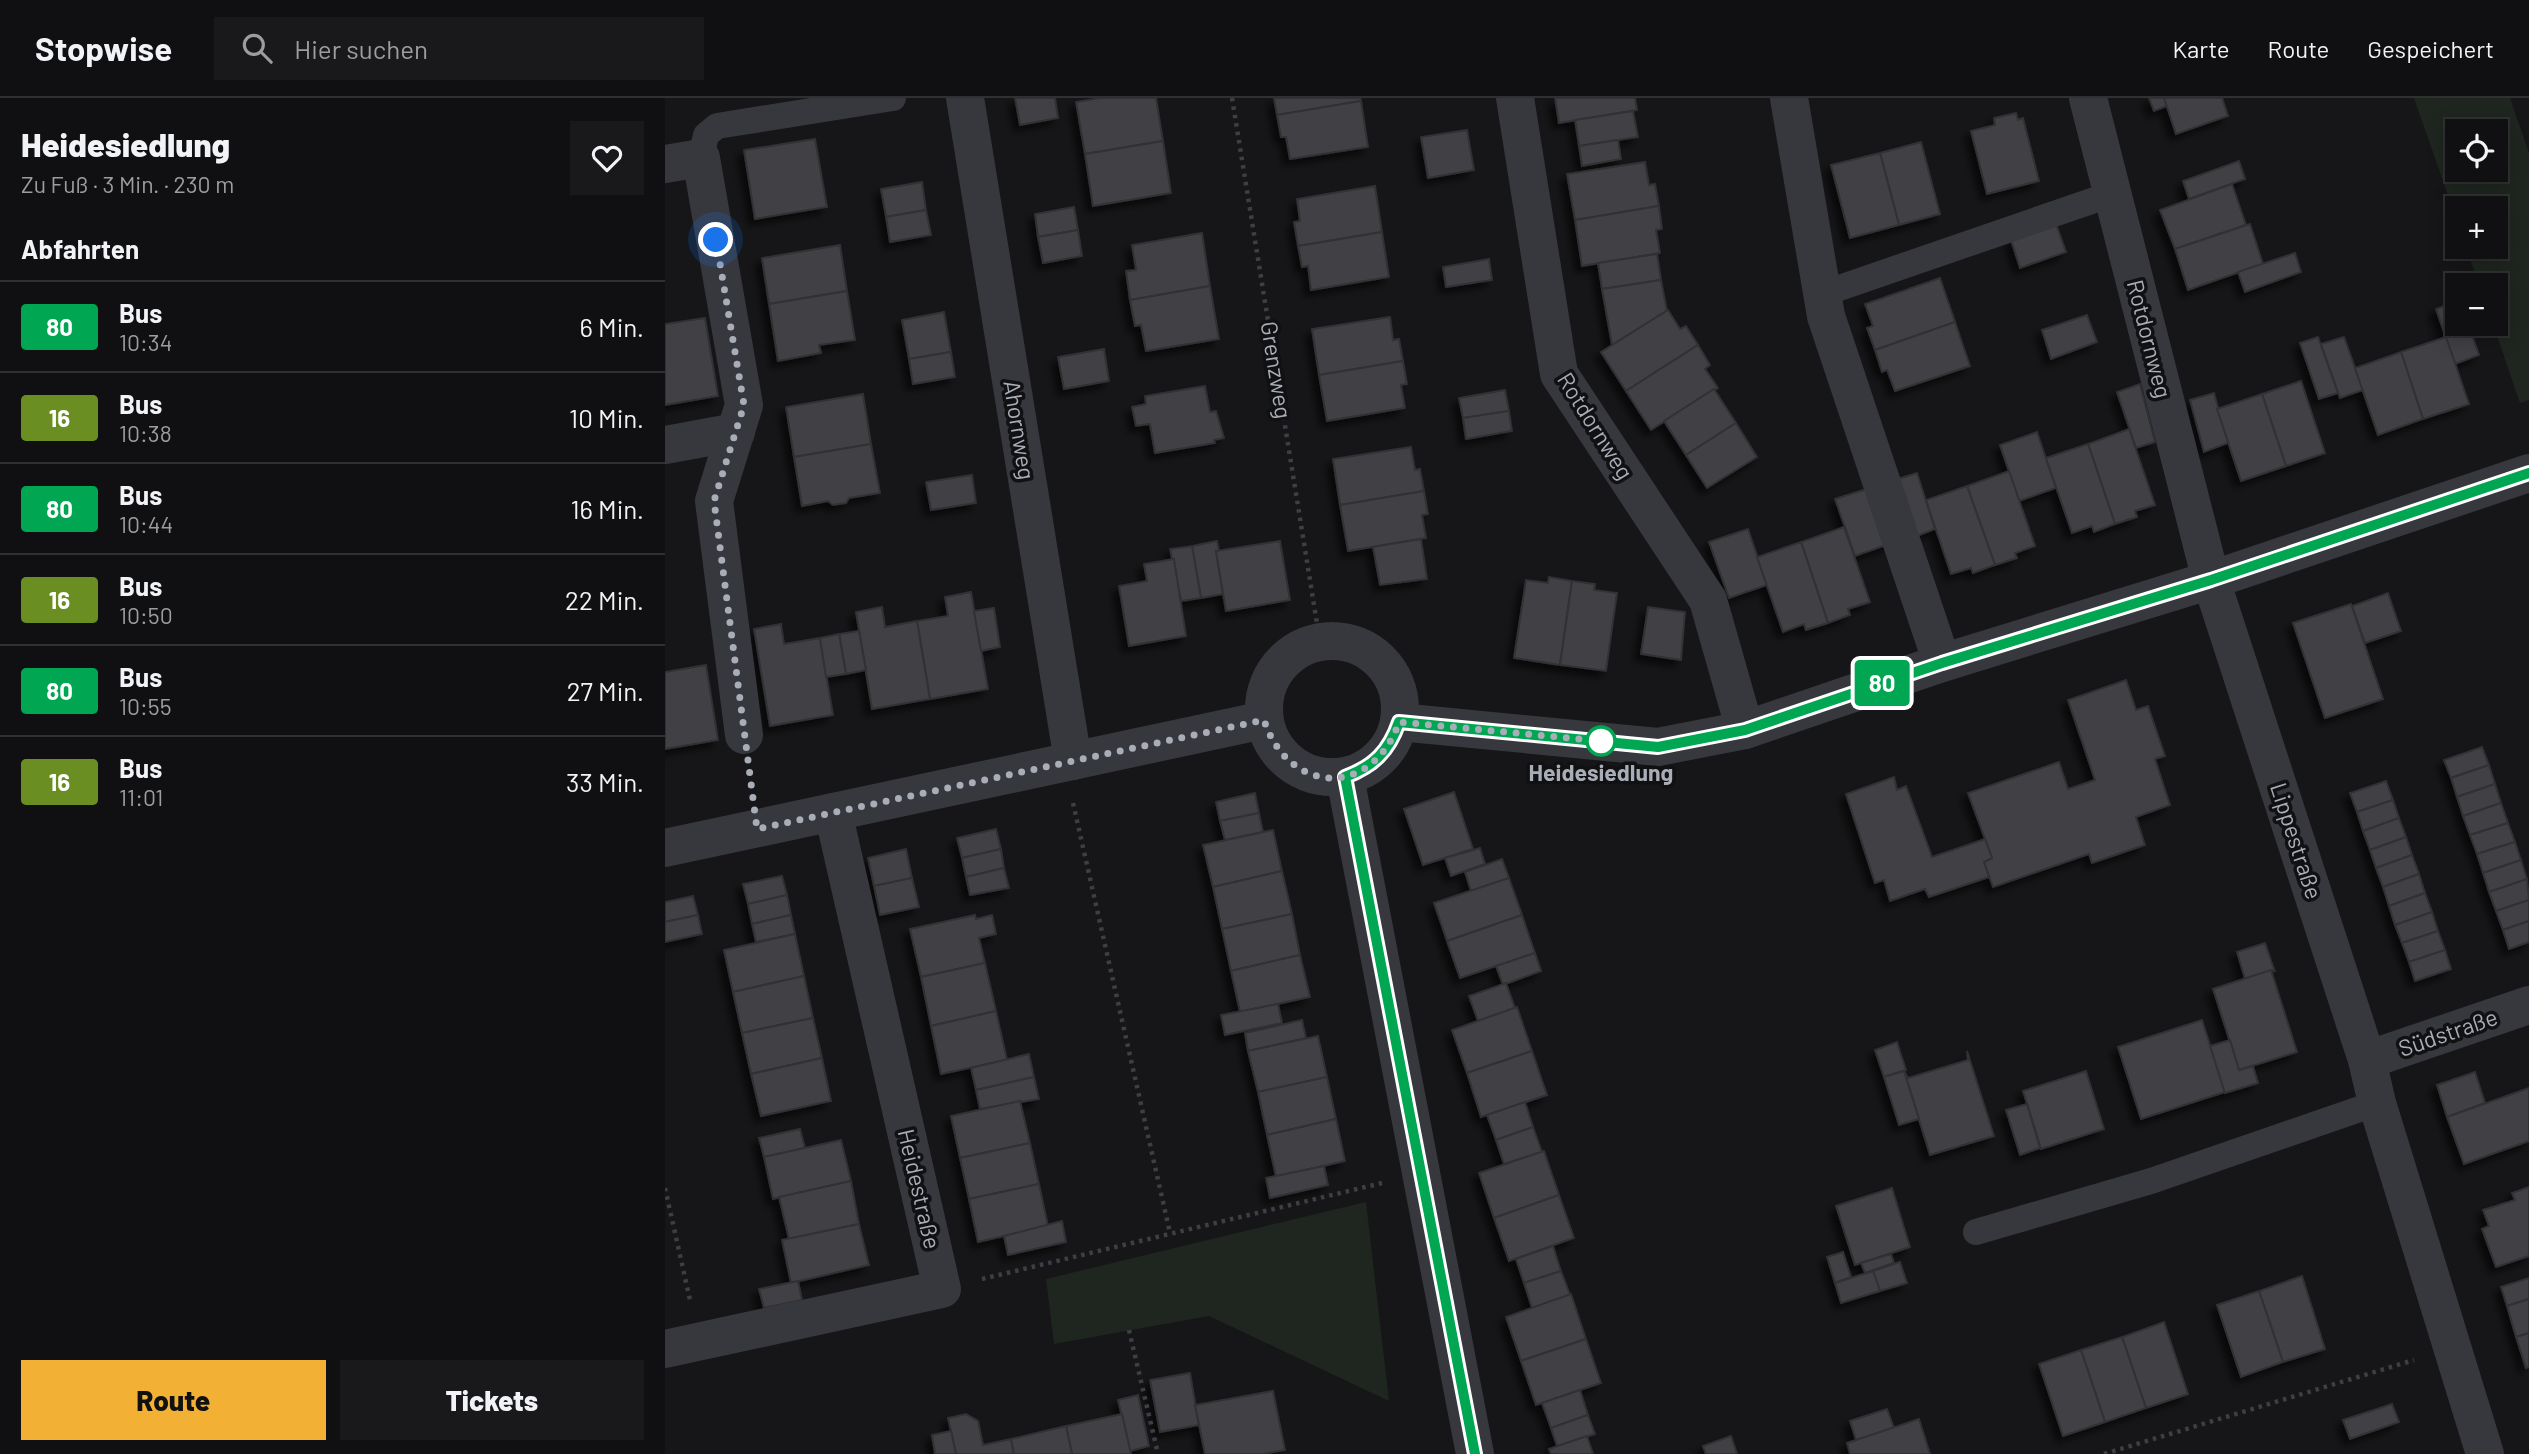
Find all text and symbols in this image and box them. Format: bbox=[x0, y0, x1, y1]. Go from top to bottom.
search box bbox=[214, 17, 704, 80]
text: Stopwise bbox=[35, 28, 172, 68]
icon: search bbox=[238, 29, 276, 67]
text: Hier suchen bbox=[294, 33, 428, 64]
text: Karte bbox=[2172, 34, 2230, 63]
text: Route bbox=[2268, 34, 2329, 63]
text: Gespeichert bbox=[2367, 34, 2494, 63]
map controls bbox=[2445, 119, 2508, 336]
button: locate bbox=[2445, 119, 2508, 182]
button: heart bbox=[570, 121, 644, 195]
text: Heidesiedlung bbox=[21, 124, 230, 164]
text: Zu Fuß · 3 Min. · 230 m bbox=[21, 170, 234, 198]
button: + bbox=[2445, 196, 2508, 259]
your location bbox=[698, 222, 733, 257]
text: Abfahrten bbox=[21, 233, 139, 264]
button: − bbox=[2445, 273, 2508, 336]
street label: Rotdornweg bbox=[2122, 277, 2178, 401]
text: Bus bbox=[119, 297, 162, 328]
text: 6 Min. bbox=[579, 311, 644, 342]
text: 80 bbox=[46, 312, 73, 341]
street label: Grenzweg bbox=[1255, 319, 1298, 420]
text: 10:34 bbox=[119, 328, 172, 356]
street label: Rotdornweg bbox=[1552, 367, 1640, 484]
street label: Ahornweg bbox=[998, 378, 1042, 481]
text: Bus bbox=[119, 388, 162, 419]
text: 10 Min. bbox=[569, 402, 644, 433]
text: 16 bbox=[49, 403, 70, 432]
text: 10:38 bbox=[119, 419, 172, 447]
text: Bus bbox=[119, 479, 162, 510]
text: 16 Min. bbox=[570, 493, 644, 524]
text: 80 bbox=[46, 494, 73, 523]
text: 10:44 bbox=[119, 510, 173, 538]
text: Bus bbox=[119, 570, 162, 601]
text: 22 Min. bbox=[565, 584, 644, 615]
text: 16 bbox=[49, 585, 70, 614]
text: 10:50 bbox=[119, 601, 173, 629]
line badge: 80 bbox=[1851, 660, 1913, 706]
text: Bus bbox=[119, 661, 162, 692]
text: 80 bbox=[1869, 668, 1895, 697]
text: 27 Min. bbox=[567, 675, 644, 706]
text: 80 bbox=[46, 676, 73, 705]
text: 10:55 bbox=[119, 692, 172, 720]
marker: Heidesiedlung bbox=[1586, 726, 1616, 756]
text: Bus bbox=[119, 752, 162, 783]
place label: Heidesiedlung bbox=[1529, 758, 1673, 786]
text: 33 Min. bbox=[566, 766, 644, 797]
text: 16 bbox=[49, 767, 70, 796]
street label: Lippestraße bbox=[2265, 779, 2329, 902]
text: 11:01 bbox=[119, 783, 163, 811]
street label: Südstraße bbox=[2394, 1002, 2501, 1062]
street label: Heidestraße bbox=[893, 1126, 947, 1252]
button: Route bbox=[21, 1360, 326, 1440]
button: Tickets bbox=[340, 1360, 644, 1440]

